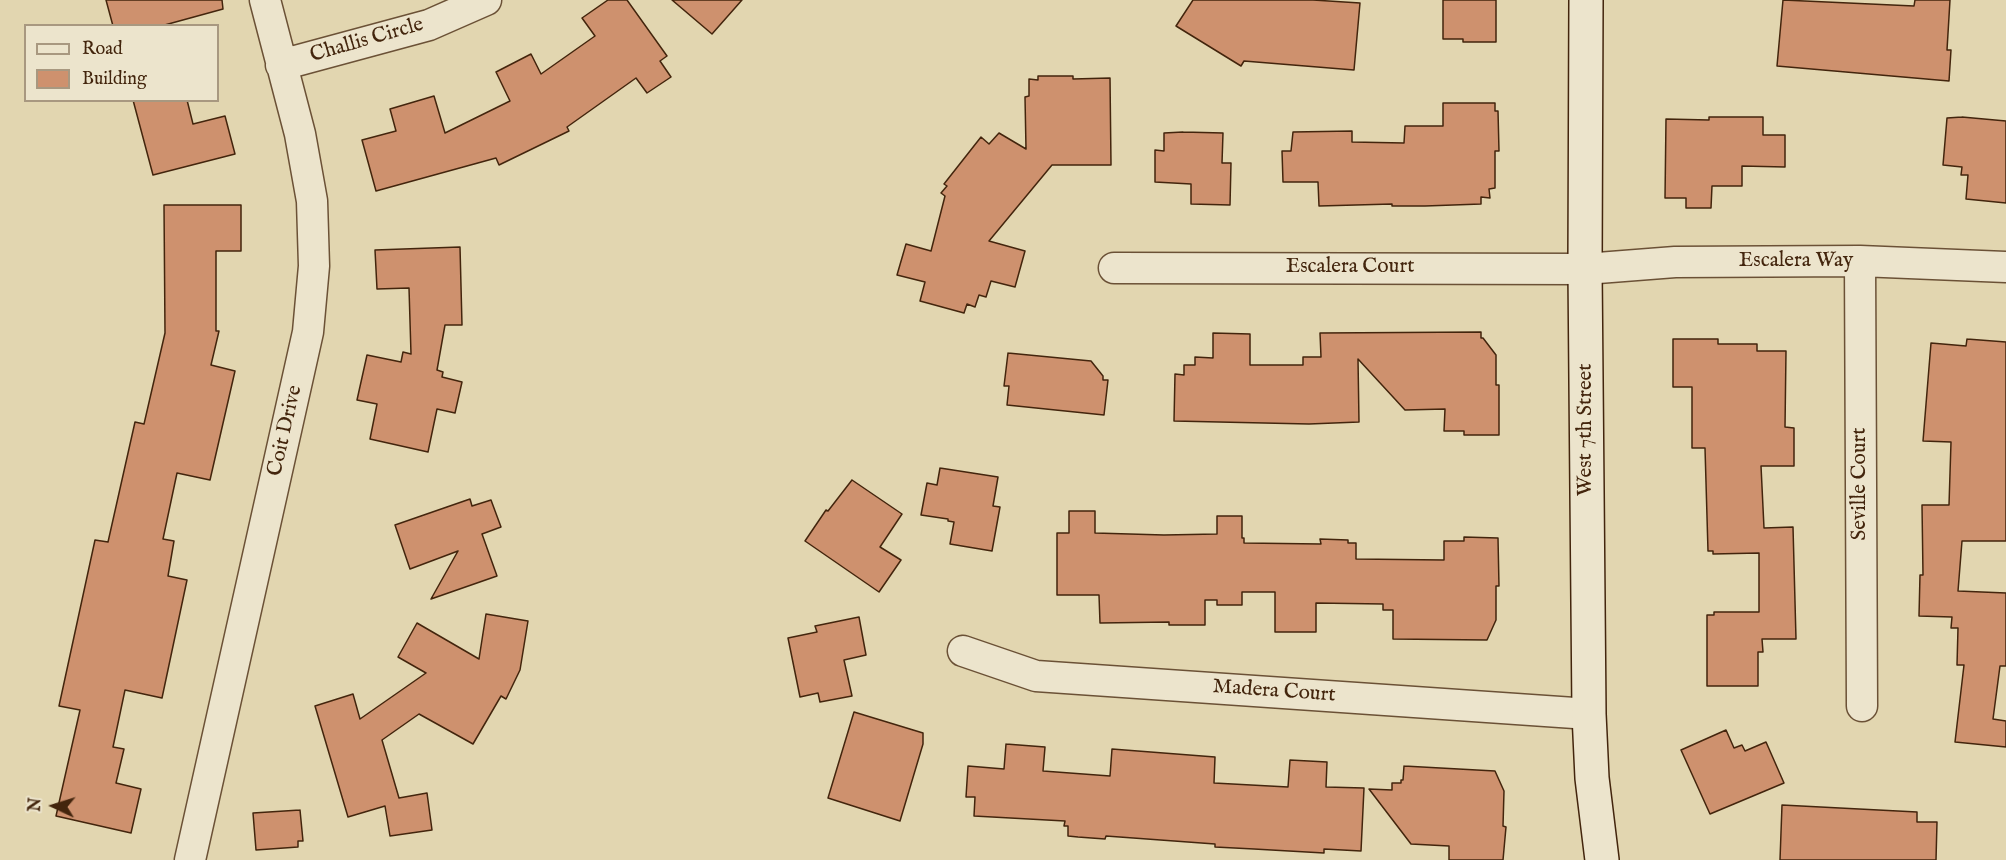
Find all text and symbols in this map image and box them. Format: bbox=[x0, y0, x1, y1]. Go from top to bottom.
street label: Challis Circle bbox=[307, 13, 427, 69]
legend bbox=[24, 24, 219, 102]
text: Road bbox=[82, 38, 123, 61]
text: Building bbox=[82, 68, 147, 91]
street label: Escalera Way bbox=[1739, 249, 1853, 275]
street label: Escalera Court bbox=[1286, 255, 1414, 281]
street label: West 7th Street bbox=[1574, 364, 1600, 496]
street label: Coit Drive bbox=[263, 383, 309, 479]
street label: Seville Court bbox=[1848, 427, 1874, 541]
street label: Madera Court bbox=[1212, 675, 1336, 709]
north arrow bbox=[24, 776, 84, 836]
text: N bbox=[26, 797, 47, 812]

